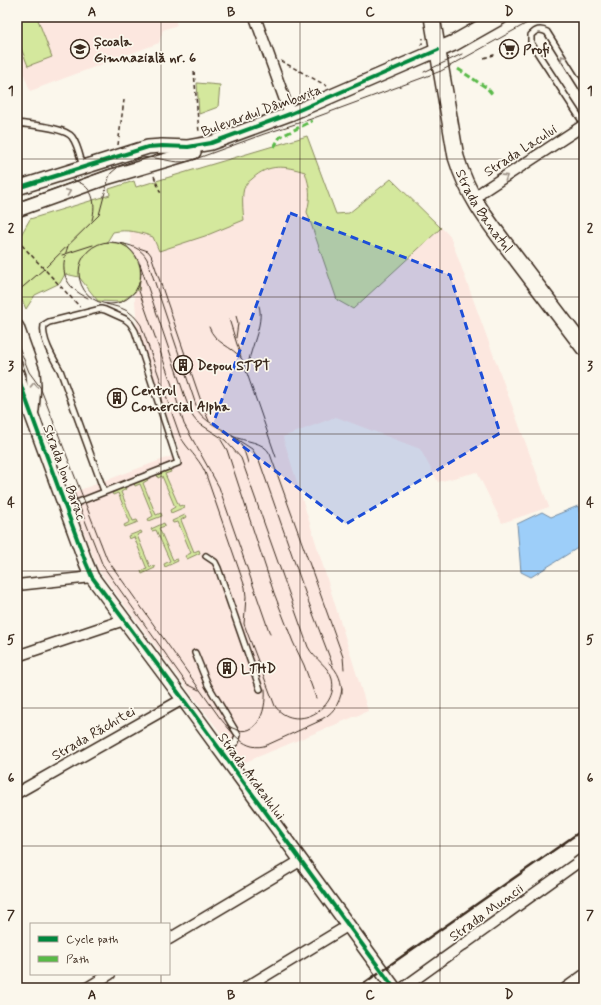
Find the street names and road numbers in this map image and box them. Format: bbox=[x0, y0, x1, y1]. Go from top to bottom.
street label: Bulevardul Dâmbovița bbox=[199, 81, 324, 141]
street label: Strada Lacului bbox=[481, 121, 560, 181]
street label: Strada Banatul bbox=[451, 167, 516, 256]
street label: Strada Ion Barac bbox=[38, 422, 90, 523]
street label: Strada Răchitei bbox=[48, 703, 139, 765]
street label: Strada Ardealului bbox=[214, 729, 289, 824]
street label: Strada Muncii bbox=[446, 880, 527, 946]

